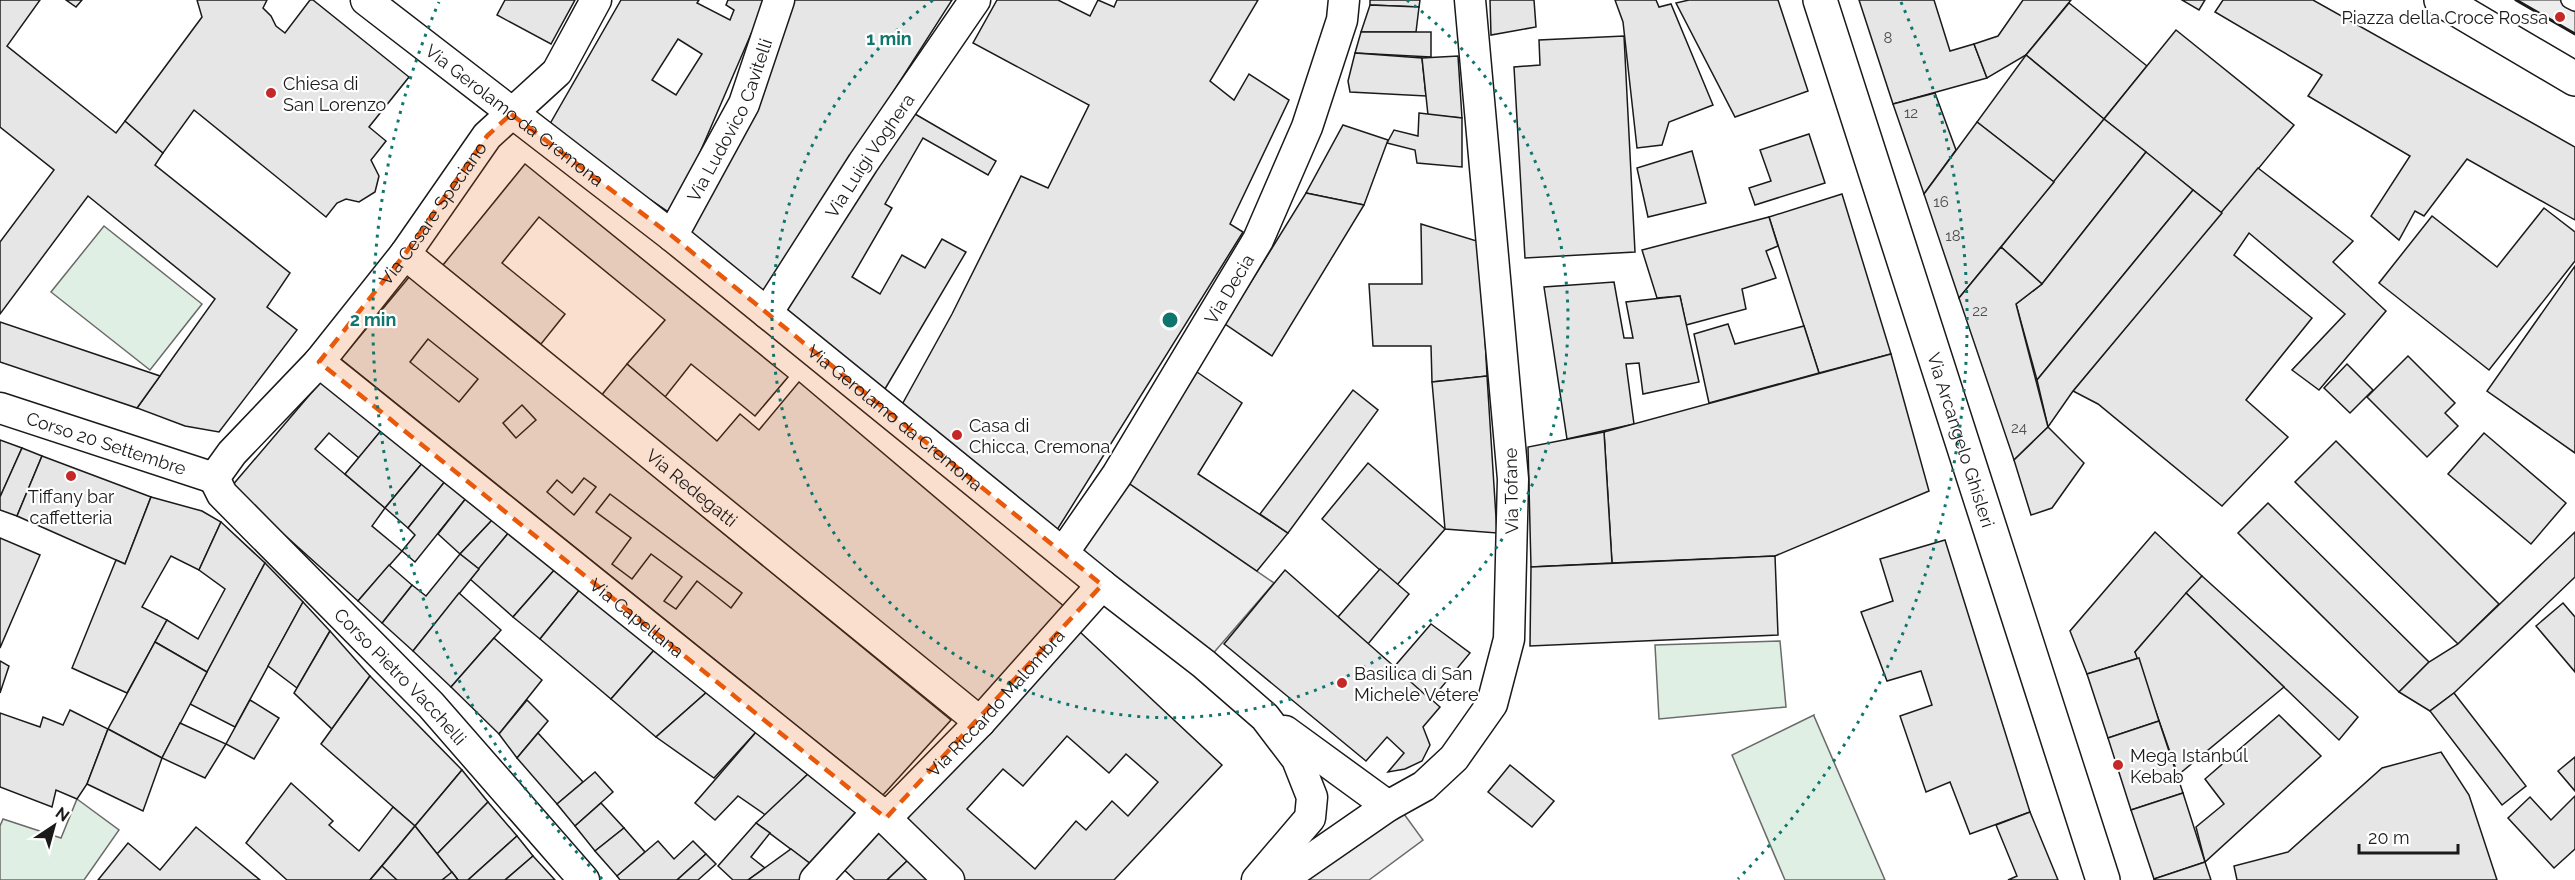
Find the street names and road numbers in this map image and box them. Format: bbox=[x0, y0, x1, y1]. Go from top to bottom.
street label: Via Ludovico Cavitelli bbox=[683, 36, 776, 205]
street label: Via Gerolamo da Cremona bbox=[422, 39, 608, 190]
street label: Via Luigi Voghera bbox=[820, 89, 918, 221]
street label: Via Cesare Speciano bbox=[374, 137, 491, 289]
street label: Via Decia bbox=[1200, 250, 1258, 328]
street label: Via Gerolamo da Cremona bbox=[803, 340, 987, 495]
street label: Via Arcangelo Ghisleri bbox=[1924, 350, 1999, 530]
street label: Corso 20 Settembre bbox=[24, 407, 189, 479]
street label: Via Redegatti bbox=[642, 444, 742, 531]
street label: Via Tofane bbox=[1500, 447, 1522, 534]
street label: Via Capellana bbox=[586, 574, 688, 661]
street label: Corso Pietro Vacchelli bbox=[330, 603, 471, 749]
street label: Via Riccardo Malombra bbox=[922, 624, 1068, 781]

